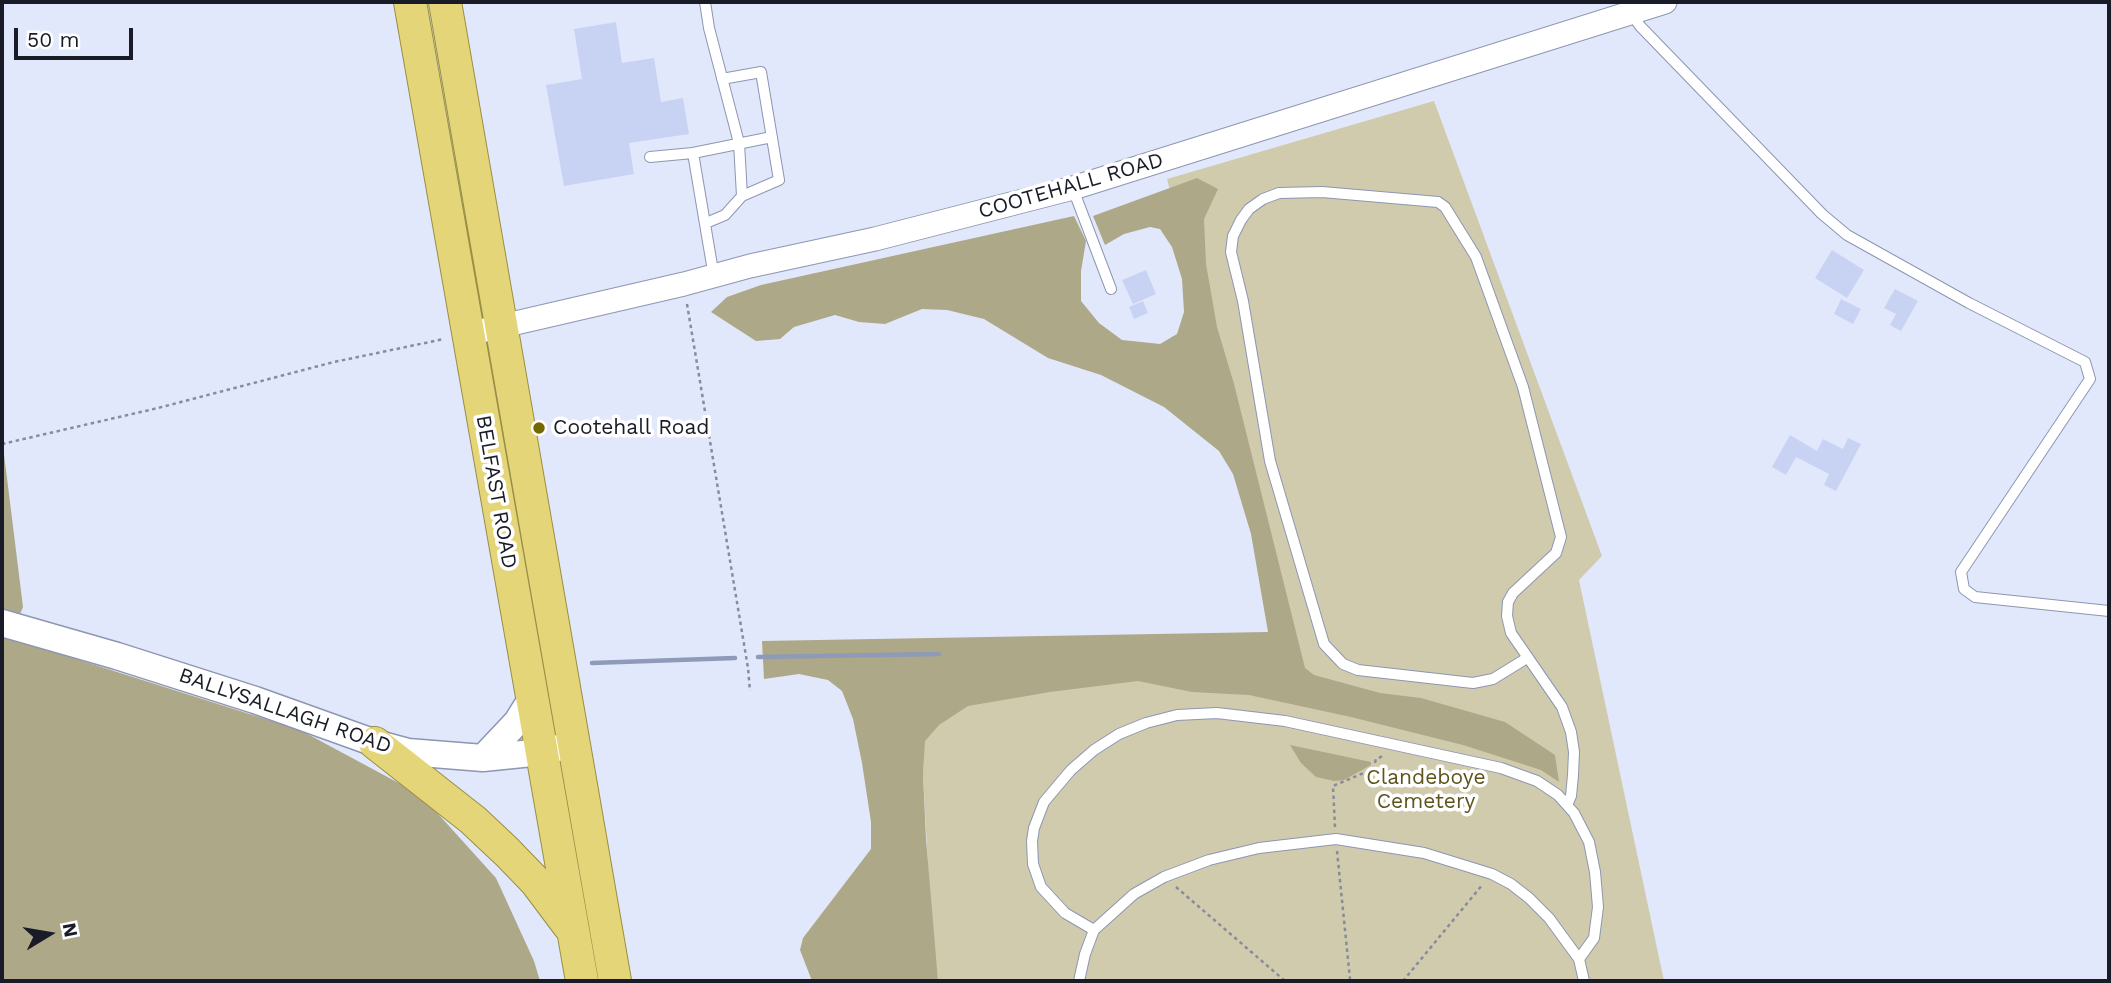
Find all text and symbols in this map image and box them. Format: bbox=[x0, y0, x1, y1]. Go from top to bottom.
scale bar bbox=[18, 14, 136, 58]
text: 50 m bbox=[27, 27, 79, 52]
street label: COOTEHALL ROAD bbox=[976, 148, 1166, 224]
street label: BELFAST ROAD bbox=[470, 413, 522, 571]
place label: Cootehall Road bbox=[553, 415, 709, 441]
marker: Cootehall Road bbox=[531, 420, 547, 436]
street label: BALLYSALLAGH ROAD bbox=[175, 663, 395, 759]
park label: Clandeboye Cemetery bbox=[1366, 765, 1486, 815]
north arrow bbox=[14, 899, 84, 969]
text: N bbox=[57, 921, 83, 939]

